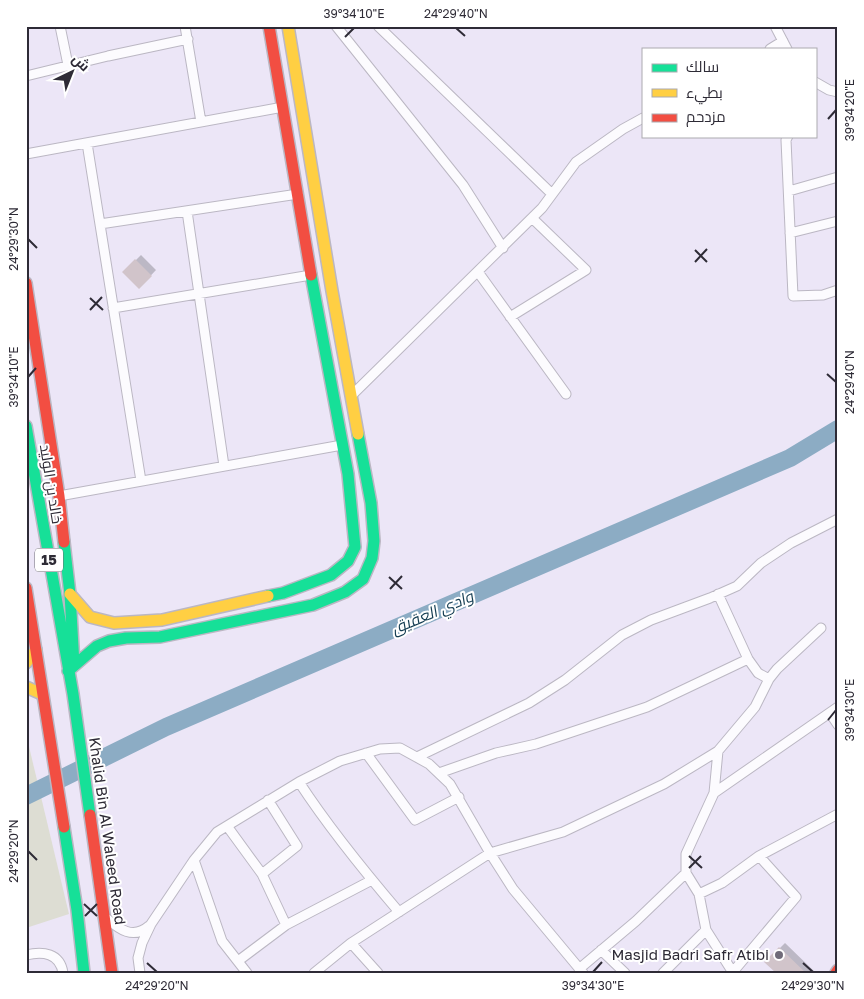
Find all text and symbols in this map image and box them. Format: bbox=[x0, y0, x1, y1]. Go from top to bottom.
text: 39°34'10"E bbox=[323, 6, 385, 21]
text: 24°29'40"N bbox=[424, 6, 488, 21]
north arrow bbox=[48, 48, 98, 98]
legend bbox=[642, 48, 816, 138]
text: ش bbox=[68, 50, 94, 75]
text: سالك bbox=[686, 57, 719, 75]
text: 39°34'20"E bbox=[842, 79, 857, 141]
text: بطيء bbox=[686, 83, 723, 105]
text: مزدحم bbox=[686, 107, 726, 127]
text: 24°29'30"N bbox=[6, 207, 21, 271]
text: 39°34'10"E bbox=[6, 346, 21, 408]
text: 24°29'40"N bbox=[842, 350, 857, 414]
street label: خالد بن الوليد bbox=[35, 443, 67, 525]
road number: 15 bbox=[35, 548, 63, 572]
water label: وادي العقيق bbox=[388, 585, 478, 641]
text: 39°34'30"E bbox=[842, 679, 857, 741]
street label: Khalid Bin Al Waleed Road bbox=[86, 736, 130, 926]
text: 24°29'20"N bbox=[6, 819, 21, 883]
place label: Masjid Badri Safr Atibi bbox=[611, 945, 769, 963]
marker: Masjid Badri Safr Atibi bbox=[773, 949, 785, 961]
text: 24°29'20"N bbox=[125, 978, 189, 993]
text: 39°34'30"E bbox=[562, 978, 624, 993]
text: 24°29'30"N bbox=[781, 978, 845, 993]

